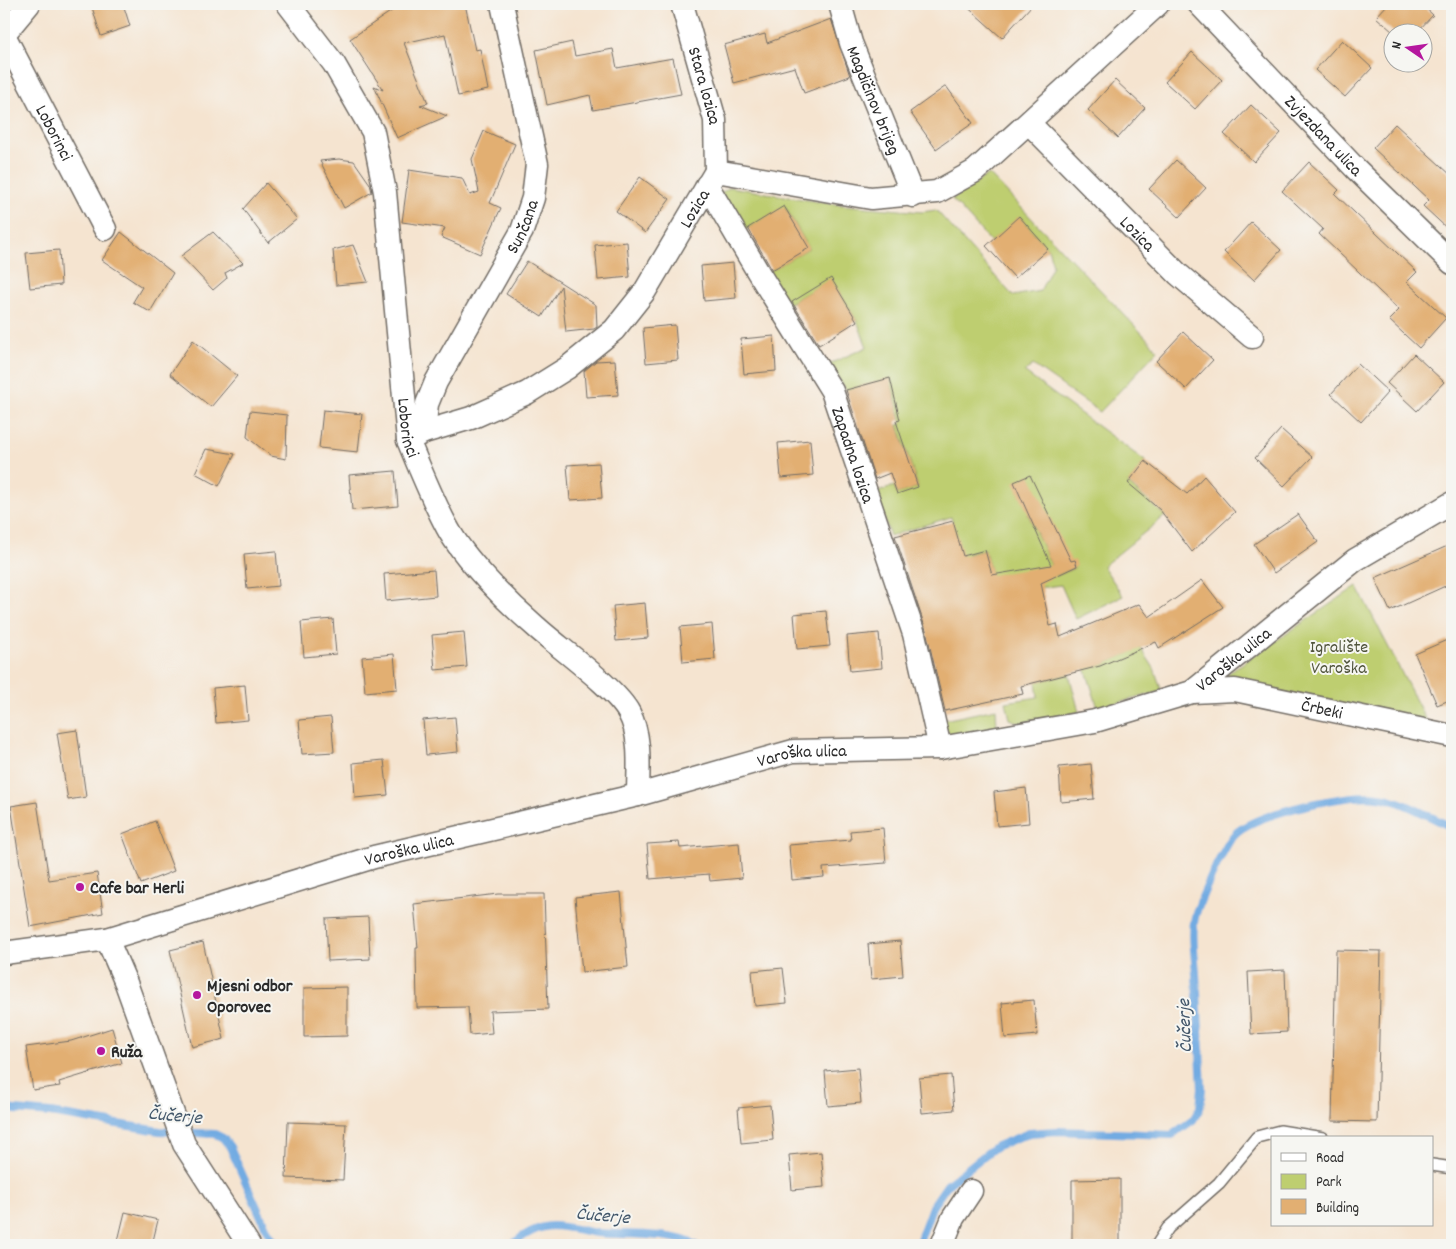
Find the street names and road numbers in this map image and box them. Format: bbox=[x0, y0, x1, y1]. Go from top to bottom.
street label: Magdičinov brijeg bbox=[838, 43, 905, 159]
street label: Stara lozica bbox=[680, 44, 725, 125]
street label: Zvjezdana ulica bbox=[1277, 91, 1367, 184]
street label: Loborinci bbox=[28, 101, 78, 166]
street label: Lozica bbox=[675, 185, 718, 233]
street label: Sunčana bbox=[501, 196, 547, 259]
street label: Lozica bbox=[1113, 212, 1160, 259]
street label: Loborinci bbox=[389, 397, 424, 462]
street label: Zapadna lozica bbox=[823, 404, 879, 508]
street label: Varoška ulica bbox=[1192, 622, 1278, 699]
street label: Črbeki bbox=[1298, 694, 1345, 727]
street label: Varoška ulica bbox=[755, 740, 848, 776]
street label: Varoška ulica bbox=[362, 829, 457, 874]

